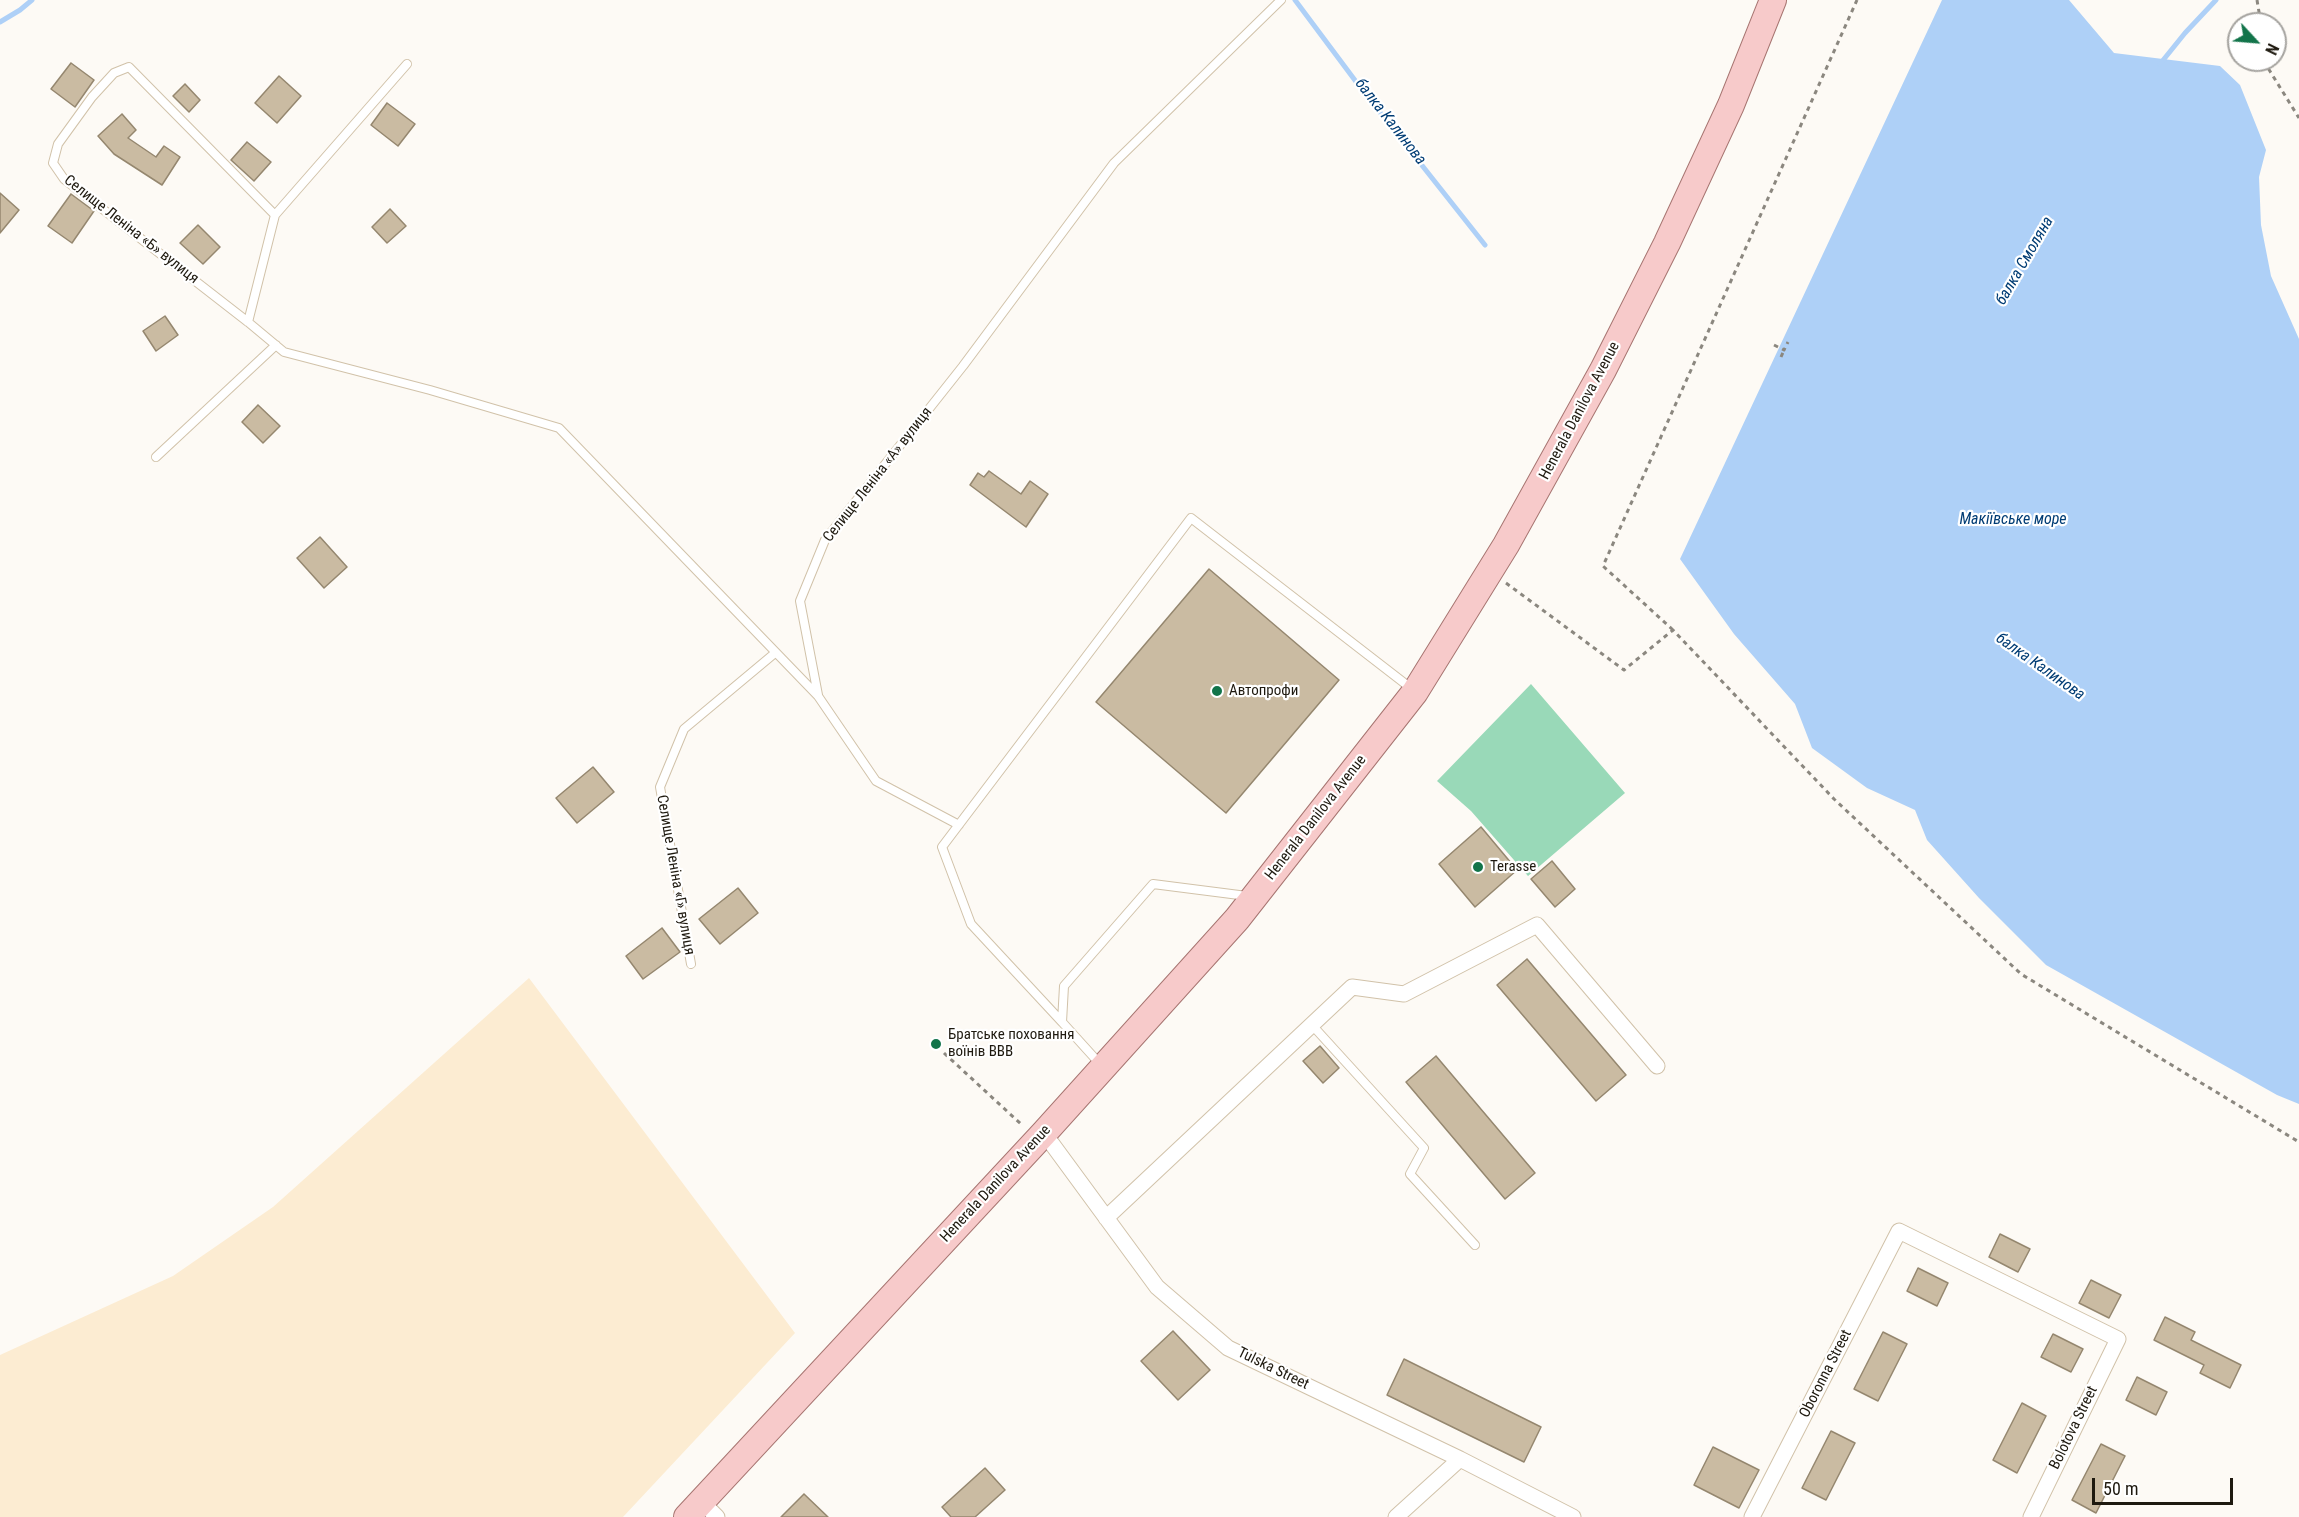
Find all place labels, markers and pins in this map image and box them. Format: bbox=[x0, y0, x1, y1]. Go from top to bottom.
place label: Автопрофи bbox=[1229, 682, 1298, 700]
marker: Автопрофи bbox=[1210, 684, 1224, 698]
place label: Terasse bbox=[1490, 858, 1536, 876]
marker: Terasse bbox=[1471, 860, 1485, 874]
place label: Братське поховання воїнів ВВВ bbox=[948, 1026, 1074, 1061]
marker: Братське поховання воїнів ВВВ bbox=[929, 1037, 943, 1051]

